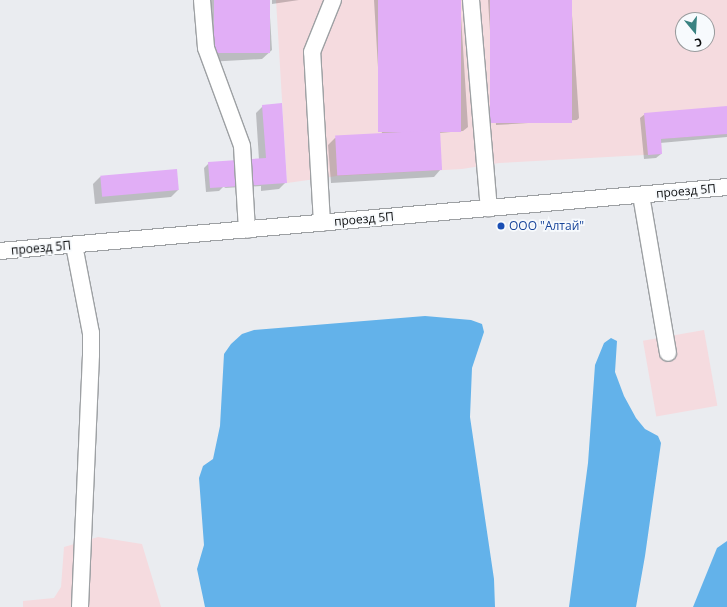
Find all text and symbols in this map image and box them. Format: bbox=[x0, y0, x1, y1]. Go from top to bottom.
north arrow bbox=[675, 12, 715, 52]
text: С bbox=[693, 35, 704, 51]
street label: проезд 5П bbox=[655, 181, 717, 201]
street label: проезд 5П bbox=[333, 209, 395, 229]
place label: ООО "Алтай" bbox=[509, 219, 584, 233]
marker: ООО "Алтай" bbox=[496, 221, 506, 231]
street label: проезд 5П bbox=[10, 238, 72, 258]

